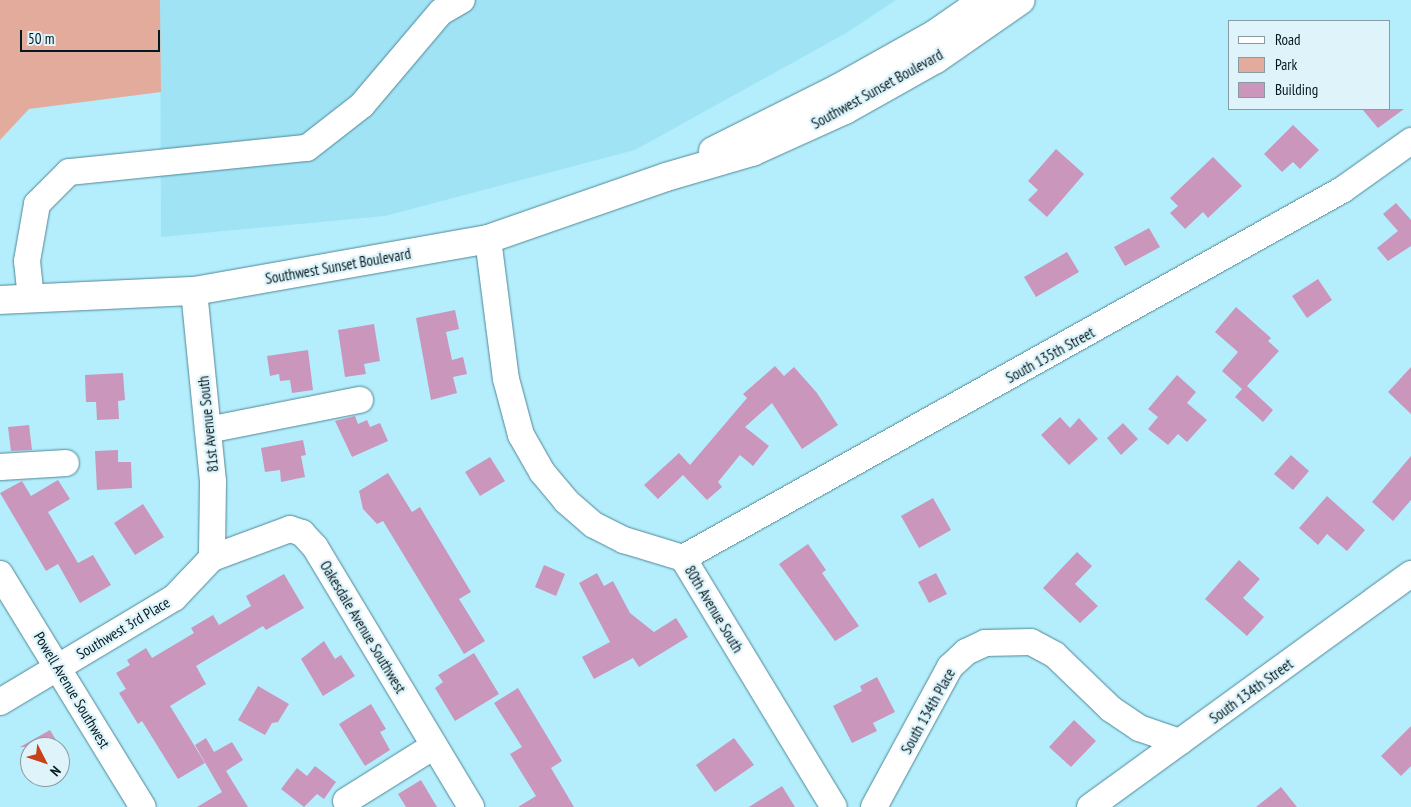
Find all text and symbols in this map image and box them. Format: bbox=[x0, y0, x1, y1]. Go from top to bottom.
scale bar bbox=[22, 20, 162, 52]
legend bbox=[1228, 20, 1391, 110]
text: 50 m bbox=[28, 29, 54, 48]
text: Road bbox=[1275, 30, 1301, 49]
street label: Southwest Sunset Boulevard bbox=[808, 45, 946, 133]
text: Park bbox=[1275, 55, 1297, 74]
text: Building bbox=[1275, 80, 1318, 99]
street label: Southwest Sunset Boulevard bbox=[264, 244, 412, 288]
street label: South 135th Street bbox=[1003, 323, 1097, 387]
street label: 81st Avenue South bbox=[194, 375, 222, 473]
street label: Oakesdale Avenue Southwest bbox=[316, 557, 410, 697]
street label: 80th Avenue South bbox=[681, 562, 747, 656]
street label: Southwest 3rd Place bbox=[73, 593, 173, 663]
street label: Powell Avenue Southwest bbox=[30, 628, 114, 752]
street label: South 134th Street bbox=[1206, 655, 1296, 727]
street label: South 134th Place bbox=[897, 665, 959, 757]
north arrow bbox=[20, 737, 70, 787]
text: N bbox=[46, 762, 65, 780]

